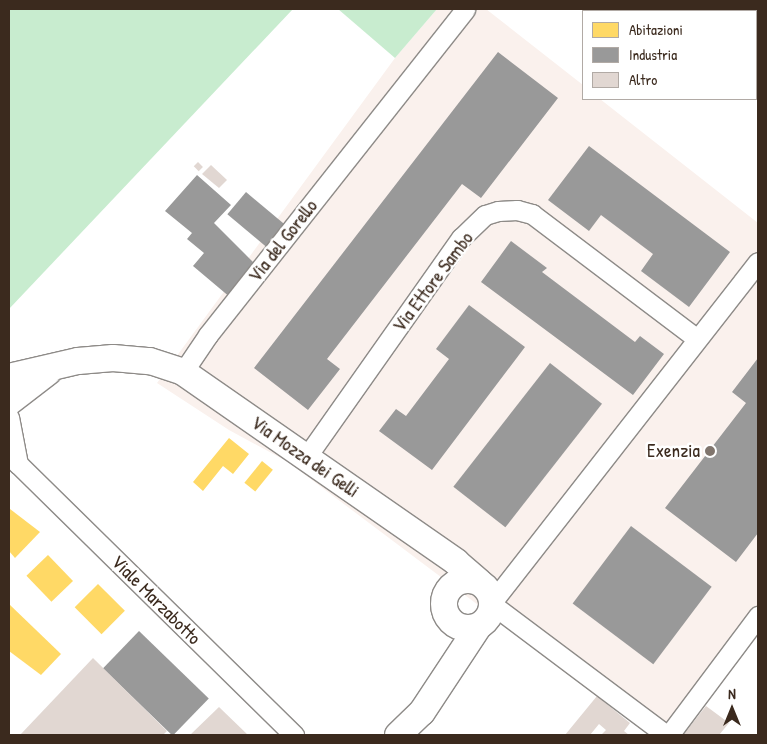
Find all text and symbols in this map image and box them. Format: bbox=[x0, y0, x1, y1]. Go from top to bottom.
legend bbox=[582, 10, 757, 100]
text: Abitazioni bbox=[629, 19, 683, 40]
text: Industria bbox=[629, 44, 677, 65]
text: Altro bbox=[629, 69, 657, 90]
street label: Via del Gorello bbox=[244, 195, 322, 287]
street label: Via Ettore Sambo bbox=[388, 227, 478, 337]
street label: Via Mozza dei Gelli bbox=[247, 411, 363, 503]
place label: Exenzia bbox=[647, 440, 700, 462]
marker: Exenzia bbox=[704, 445, 716, 457]
street label: Viale Marzabotto bbox=[106, 550, 206, 650]
north arrow bbox=[707, 684, 757, 734]
text: N bbox=[728, 684, 736, 703]

